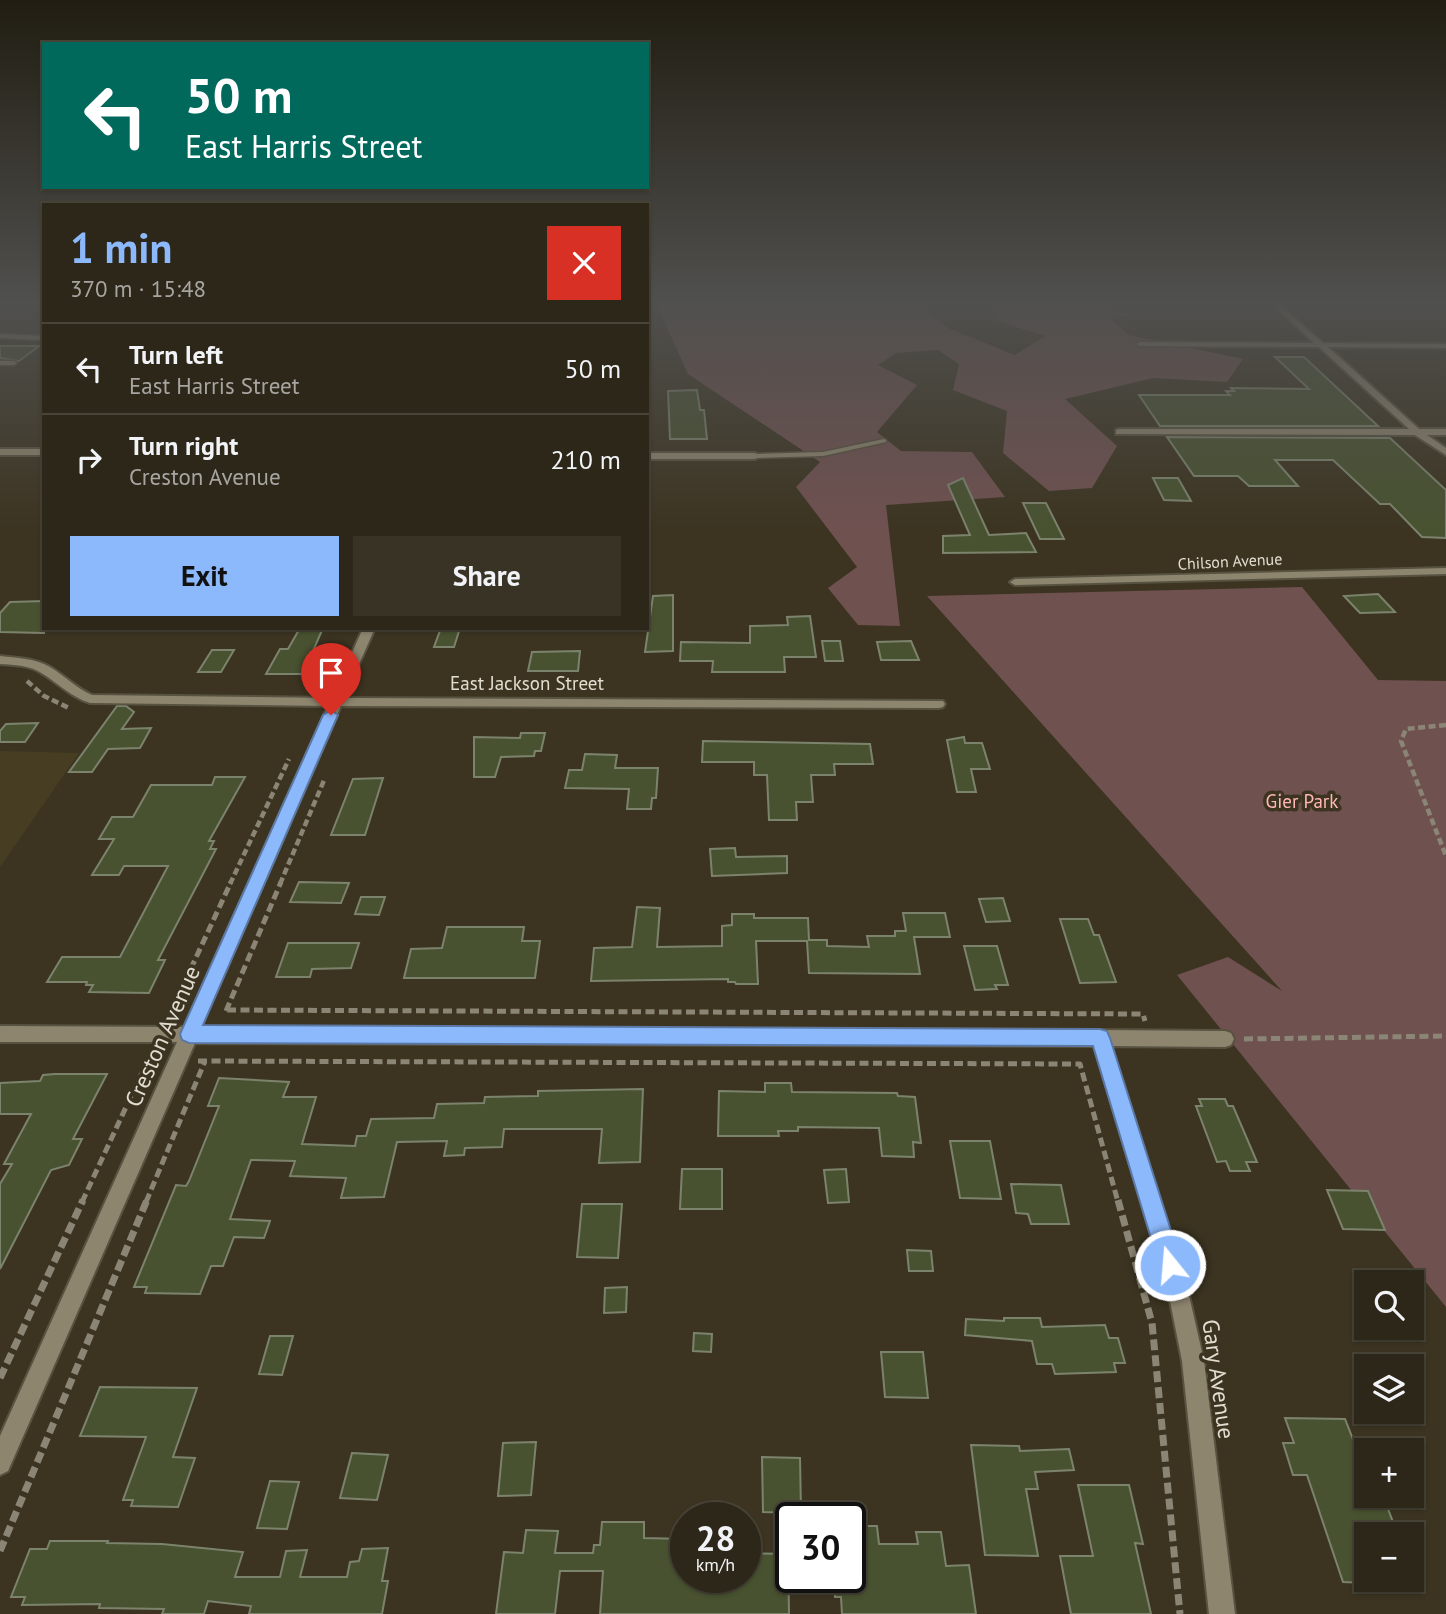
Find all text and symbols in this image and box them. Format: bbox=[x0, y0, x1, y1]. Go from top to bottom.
text: 50 m bbox=[185, 63, 292, 127]
icon: left bbox=[70, 70, 161, 161]
text: East Harris Street bbox=[185, 125, 422, 167]
text: 1 min bbox=[70, 220, 172, 275]
button: close bbox=[547, 226, 621, 300]
text: 370 m · 15:48 bbox=[70, 274, 206, 303]
text: Turn left bbox=[129, 338, 223, 371]
icon: left bbox=[70, 350, 108, 388]
text: 50 m bbox=[565, 352, 621, 385]
text: East Harris Street bbox=[129, 371, 300, 400]
text: Turn right bbox=[129, 429, 238, 462]
icon: right bbox=[70, 441, 108, 479]
text: 210 m bbox=[550, 443, 621, 476]
text: Creston Avenue bbox=[129, 462, 281, 491]
button: Exit bbox=[70, 536, 339, 616]
button: Share bbox=[353, 536, 621, 616]
street label: Chilson Avenue bbox=[1177, 548, 1283, 574]
pin bbox=[301, 643, 361, 715]
icon: arrive bbox=[312, 654, 350, 692]
street label: East Jackson Street bbox=[450, 671, 605, 695]
park label: Gier Park bbox=[1266, 789, 1338, 813]
street label: Creston Avenue bbox=[118, 961, 206, 1111]
position arrow bbox=[1133, 1228, 1207, 1302]
map controls bbox=[1354, 1270, 1424, 1592]
button: search bbox=[1354, 1270, 1424, 1340]
street label: Gary Avenue bbox=[1196, 1317, 1242, 1441]
button: layers bbox=[1354, 1354, 1424, 1424]
button: + bbox=[1354, 1438, 1424, 1508]
speed limit sign: 30 bbox=[775, 1502, 866, 1593]
text: 28 bbox=[696, 1515, 735, 1561]
button: − bbox=[1354, 1522, 1424, 1592]
text: km/h bbox=[696, 1553, 735, 1576]

